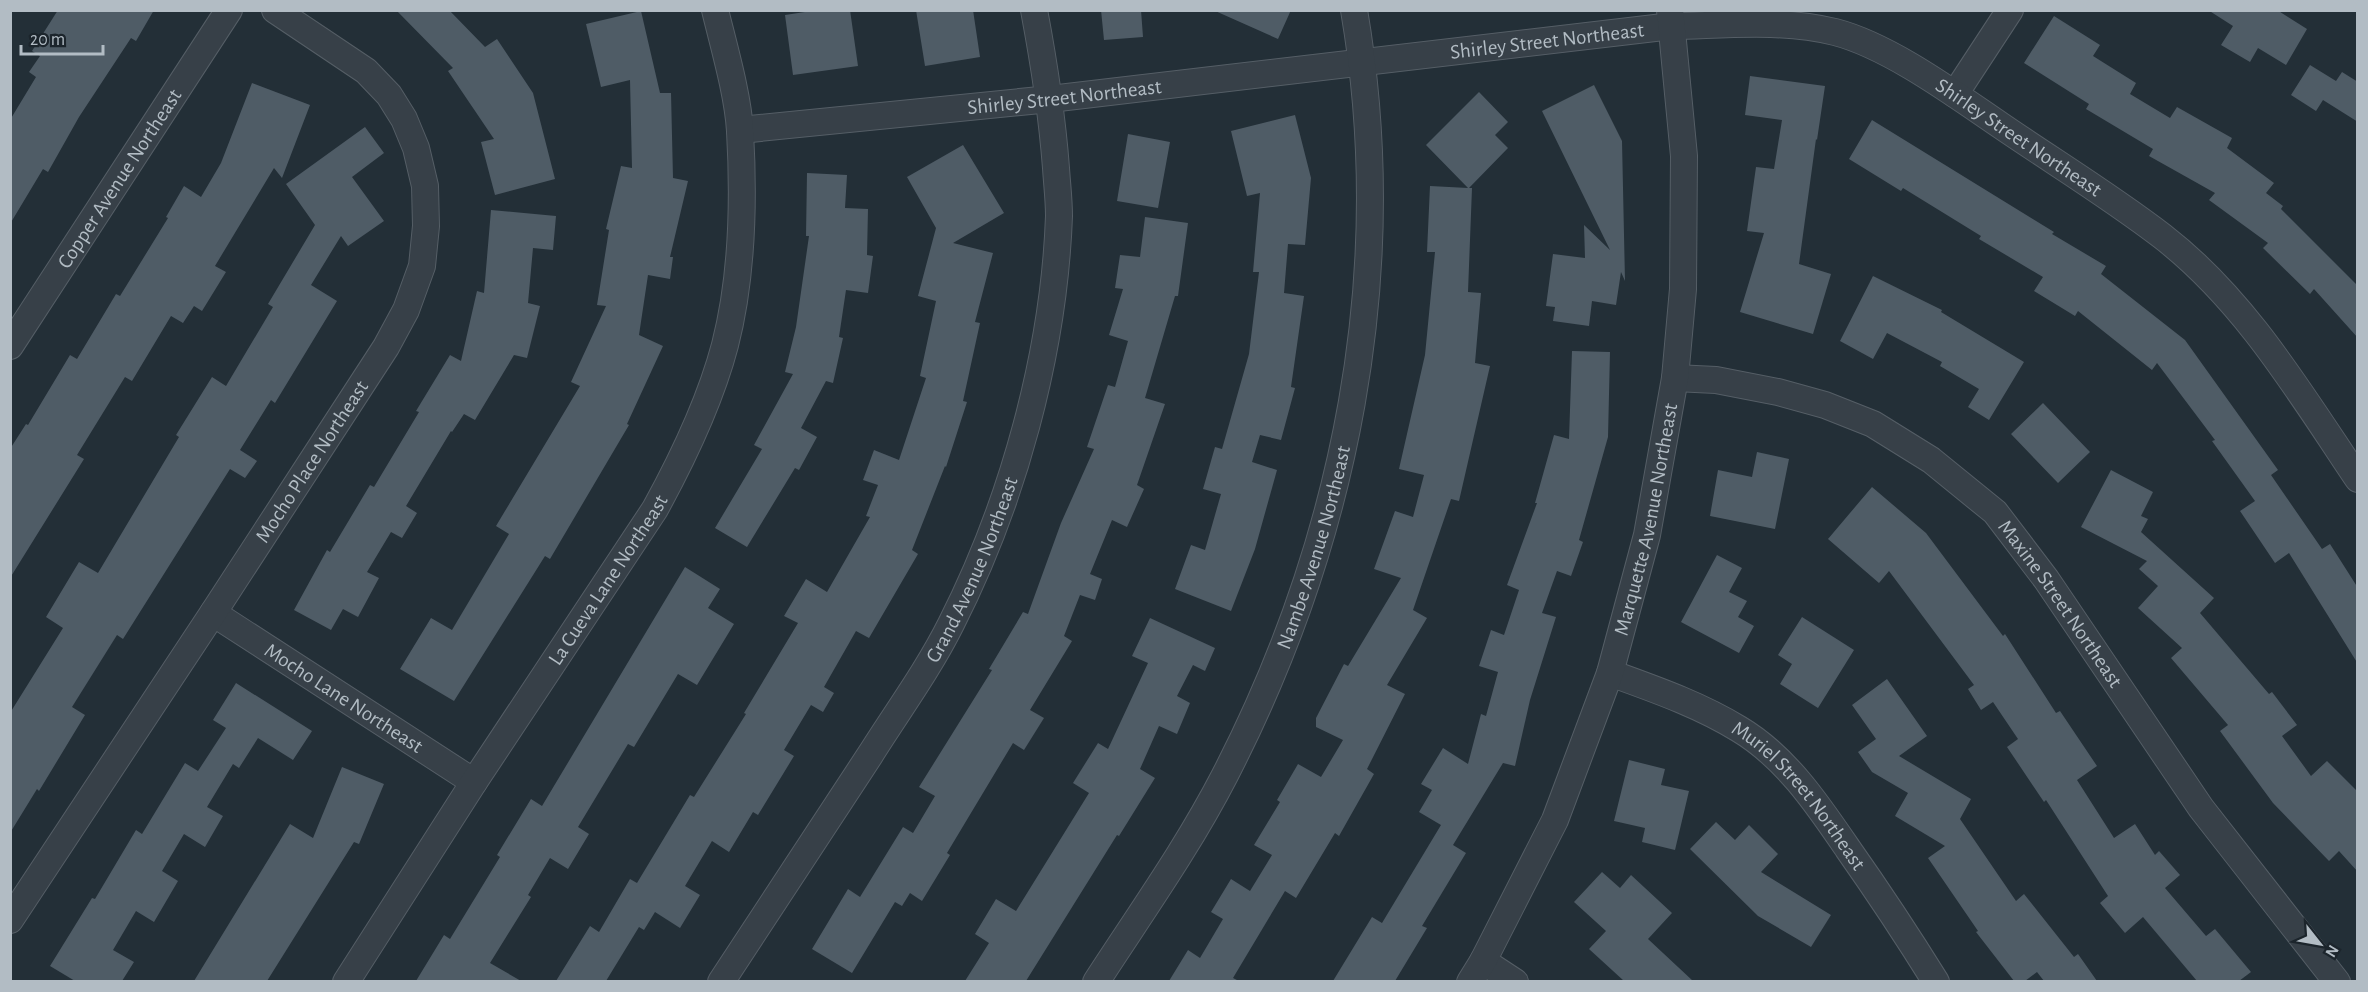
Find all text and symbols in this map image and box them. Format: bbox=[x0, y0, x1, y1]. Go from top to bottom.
scale bar bbox=[21, 18, 104, 56]
street label: Shirley Street Northeast bbox=[1449, 19, 1646, 63]
text: 20 m bbox=[30, 31, 65, 49]
street label: Shirley Street Northeast bbox=[1932, 75, 2106, 201]
street label: Shirley Street Northeast bbox=[966, 76, 1163, 118]
street label: Copper Avenue Northeast bbox=[54, 85, 186, 272]
street label: Mocho Place Northeast bbox=[252, 377, 372, 546]
street label: Marquette Avenue Northeast bbox=[1611, 401, 1681, 638]
street label: Nambe Avenue Northeast bbox=[1273, 444, 1354, 652]
street label: Grand Avenue Northeast bbox=[922, 474, 1022, 666]
street label: La Cueva Lane Northeast bbox=[545, 491, 672, 669]
street label: Maxine Street Northeast bbox=[1994, 516, 2126, 692]
street label: Mocho Lane Northeast bbox=[261, 639, 427, 757]
street label: Muriel Street Northeast bbox=[1728, 717, 1869, 874]
north arrow bbox=[2290, 914, 2350, 974]
text: N bbox=[2322, 942, 2342, 960]

